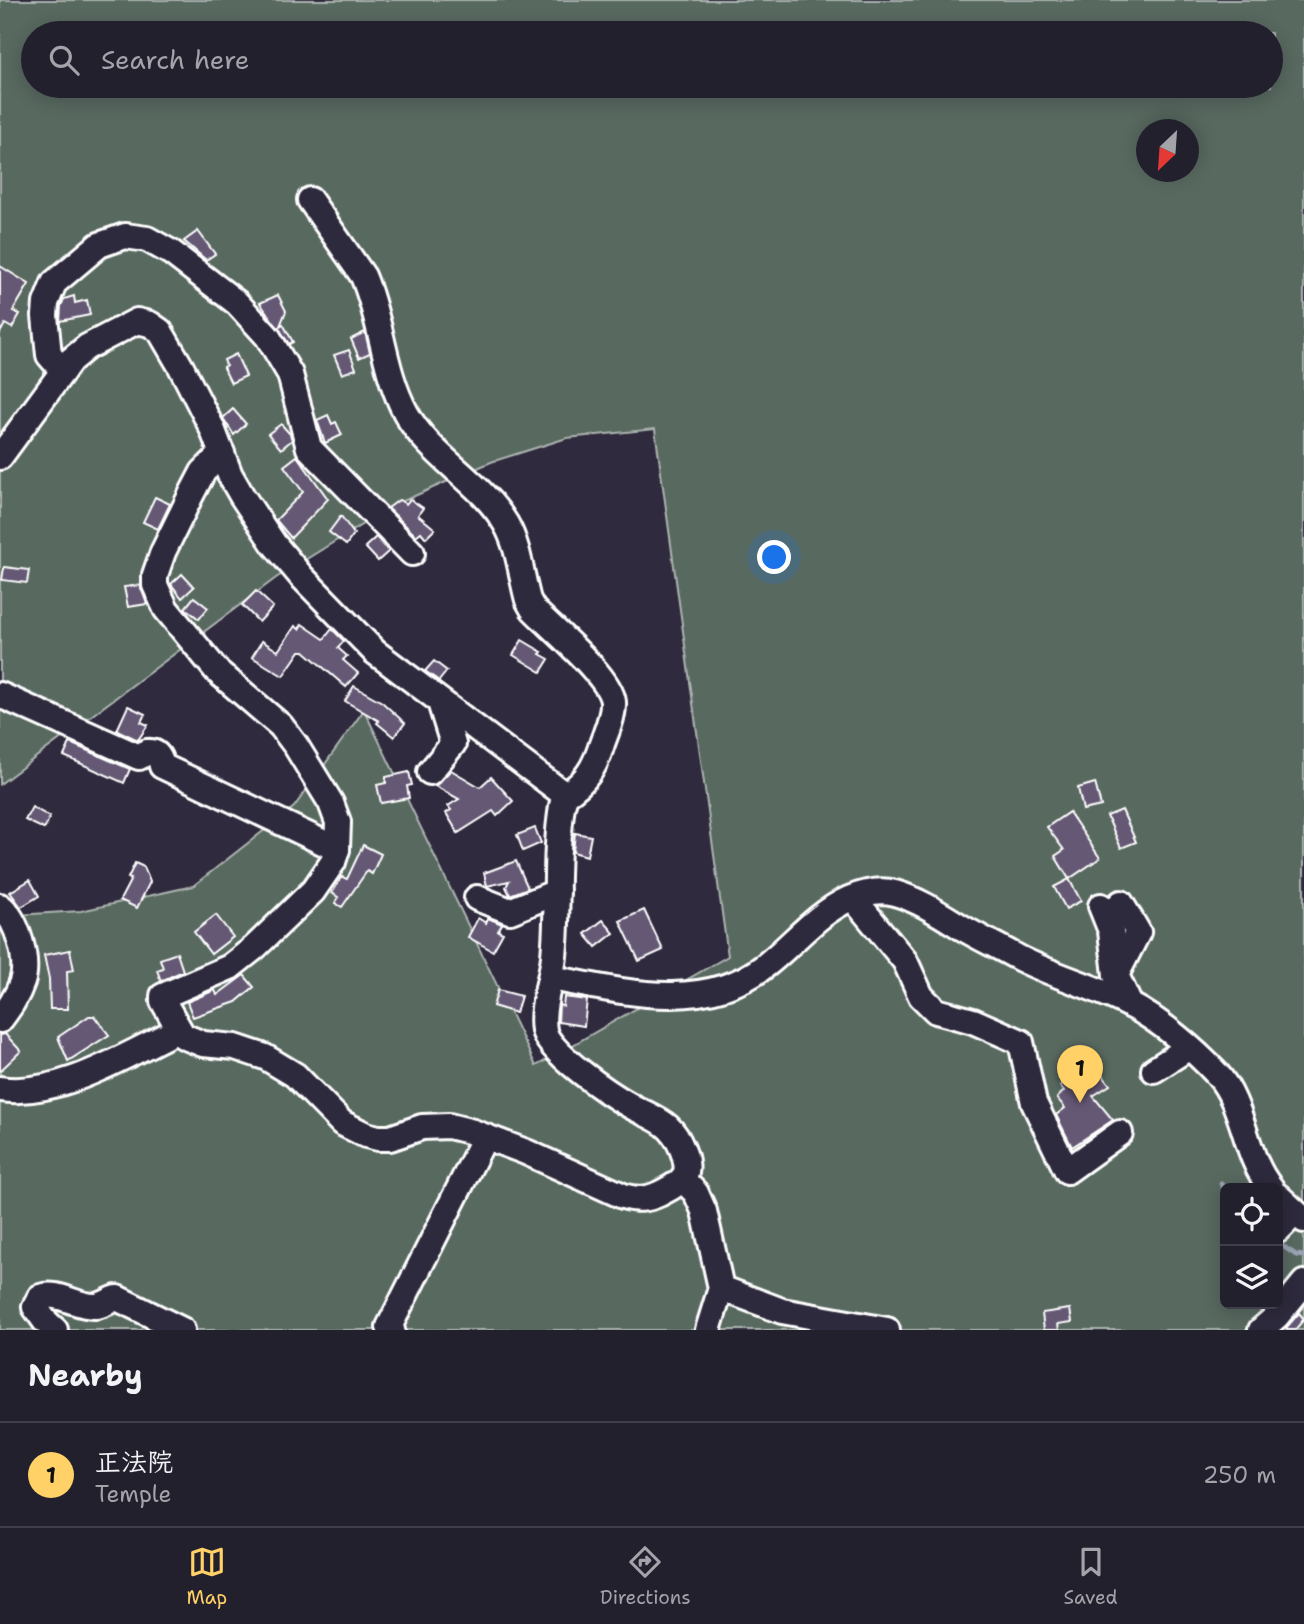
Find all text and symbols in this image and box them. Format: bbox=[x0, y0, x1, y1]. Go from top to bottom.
search box bbox=[21, 21, 1283, 98]
icon: search bbox=[45, 41, 83, 79]
text: Search here bbox=[101, 42, 250, 77]
north arrow bbox=[1136, 119, 1199, 182]
your location bbox=[757, 540, 791, 574]
pin: 1 bbox=[1057, 1045, 1103, 1103]
map controls bbox=[1220, 1183, 1283, 1309]
button: locate bbox=[1220, 1183, 1283, 1246]
button: layers bbox=[1220, 1246, 1283, 1309]
text: Nearby bbox=[28, 1355, 143, 1396]
text: 正法院 bbox=[95, 1444, 173, 1479]
text: 1 bbox=[46, 1460, 56, 1490]
text: 250 m bbox=[1203, 1460, 1276, 1490]
text: Temple bbox=[95, 1479, 172, 1509]
tab: Map bbox=[186, 1543, 227, 1610]
tab: Directions bbox=[600, 1543, 691, 1610]
tab: Saved bbox=[1064, 1543, 1118, 1610]

